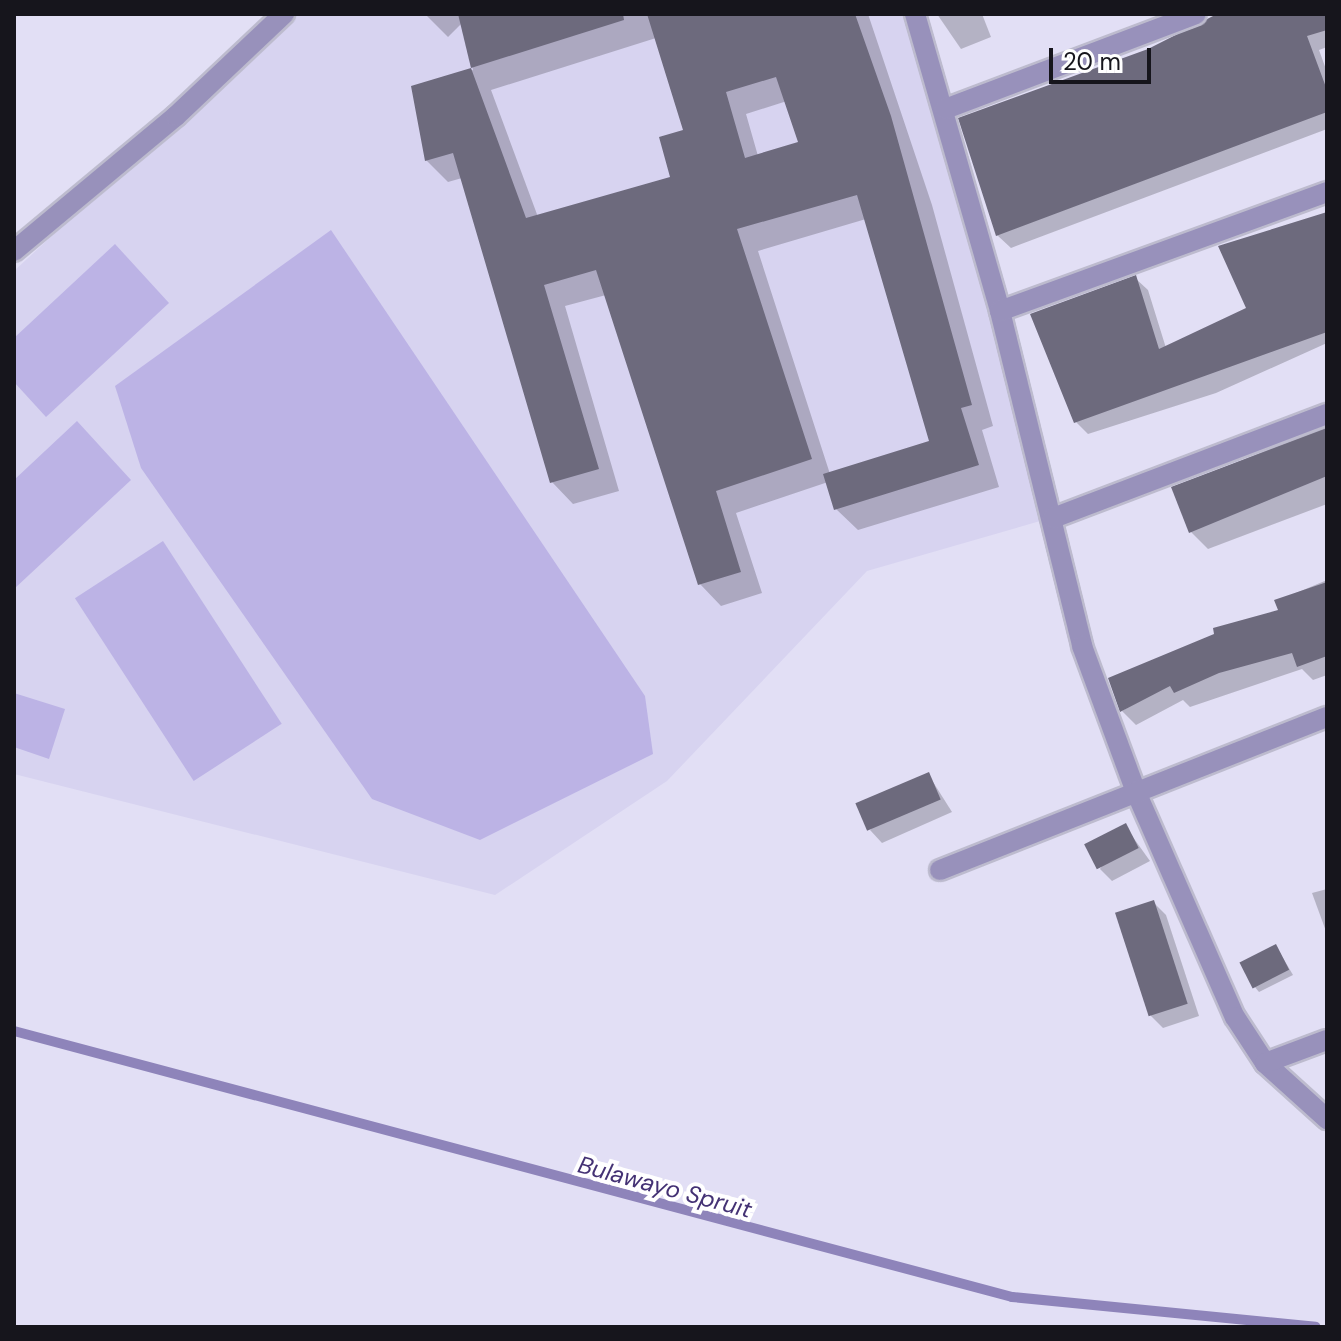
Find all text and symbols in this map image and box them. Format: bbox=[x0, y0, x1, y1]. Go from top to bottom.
scale bar bbox=[1053, 32, 1155, 82]
text: 20 m bbox=[1063, 46, 1121, 77]
water label: Bulawayo Spruit bbox=[575, 1150, 755, 1224]

